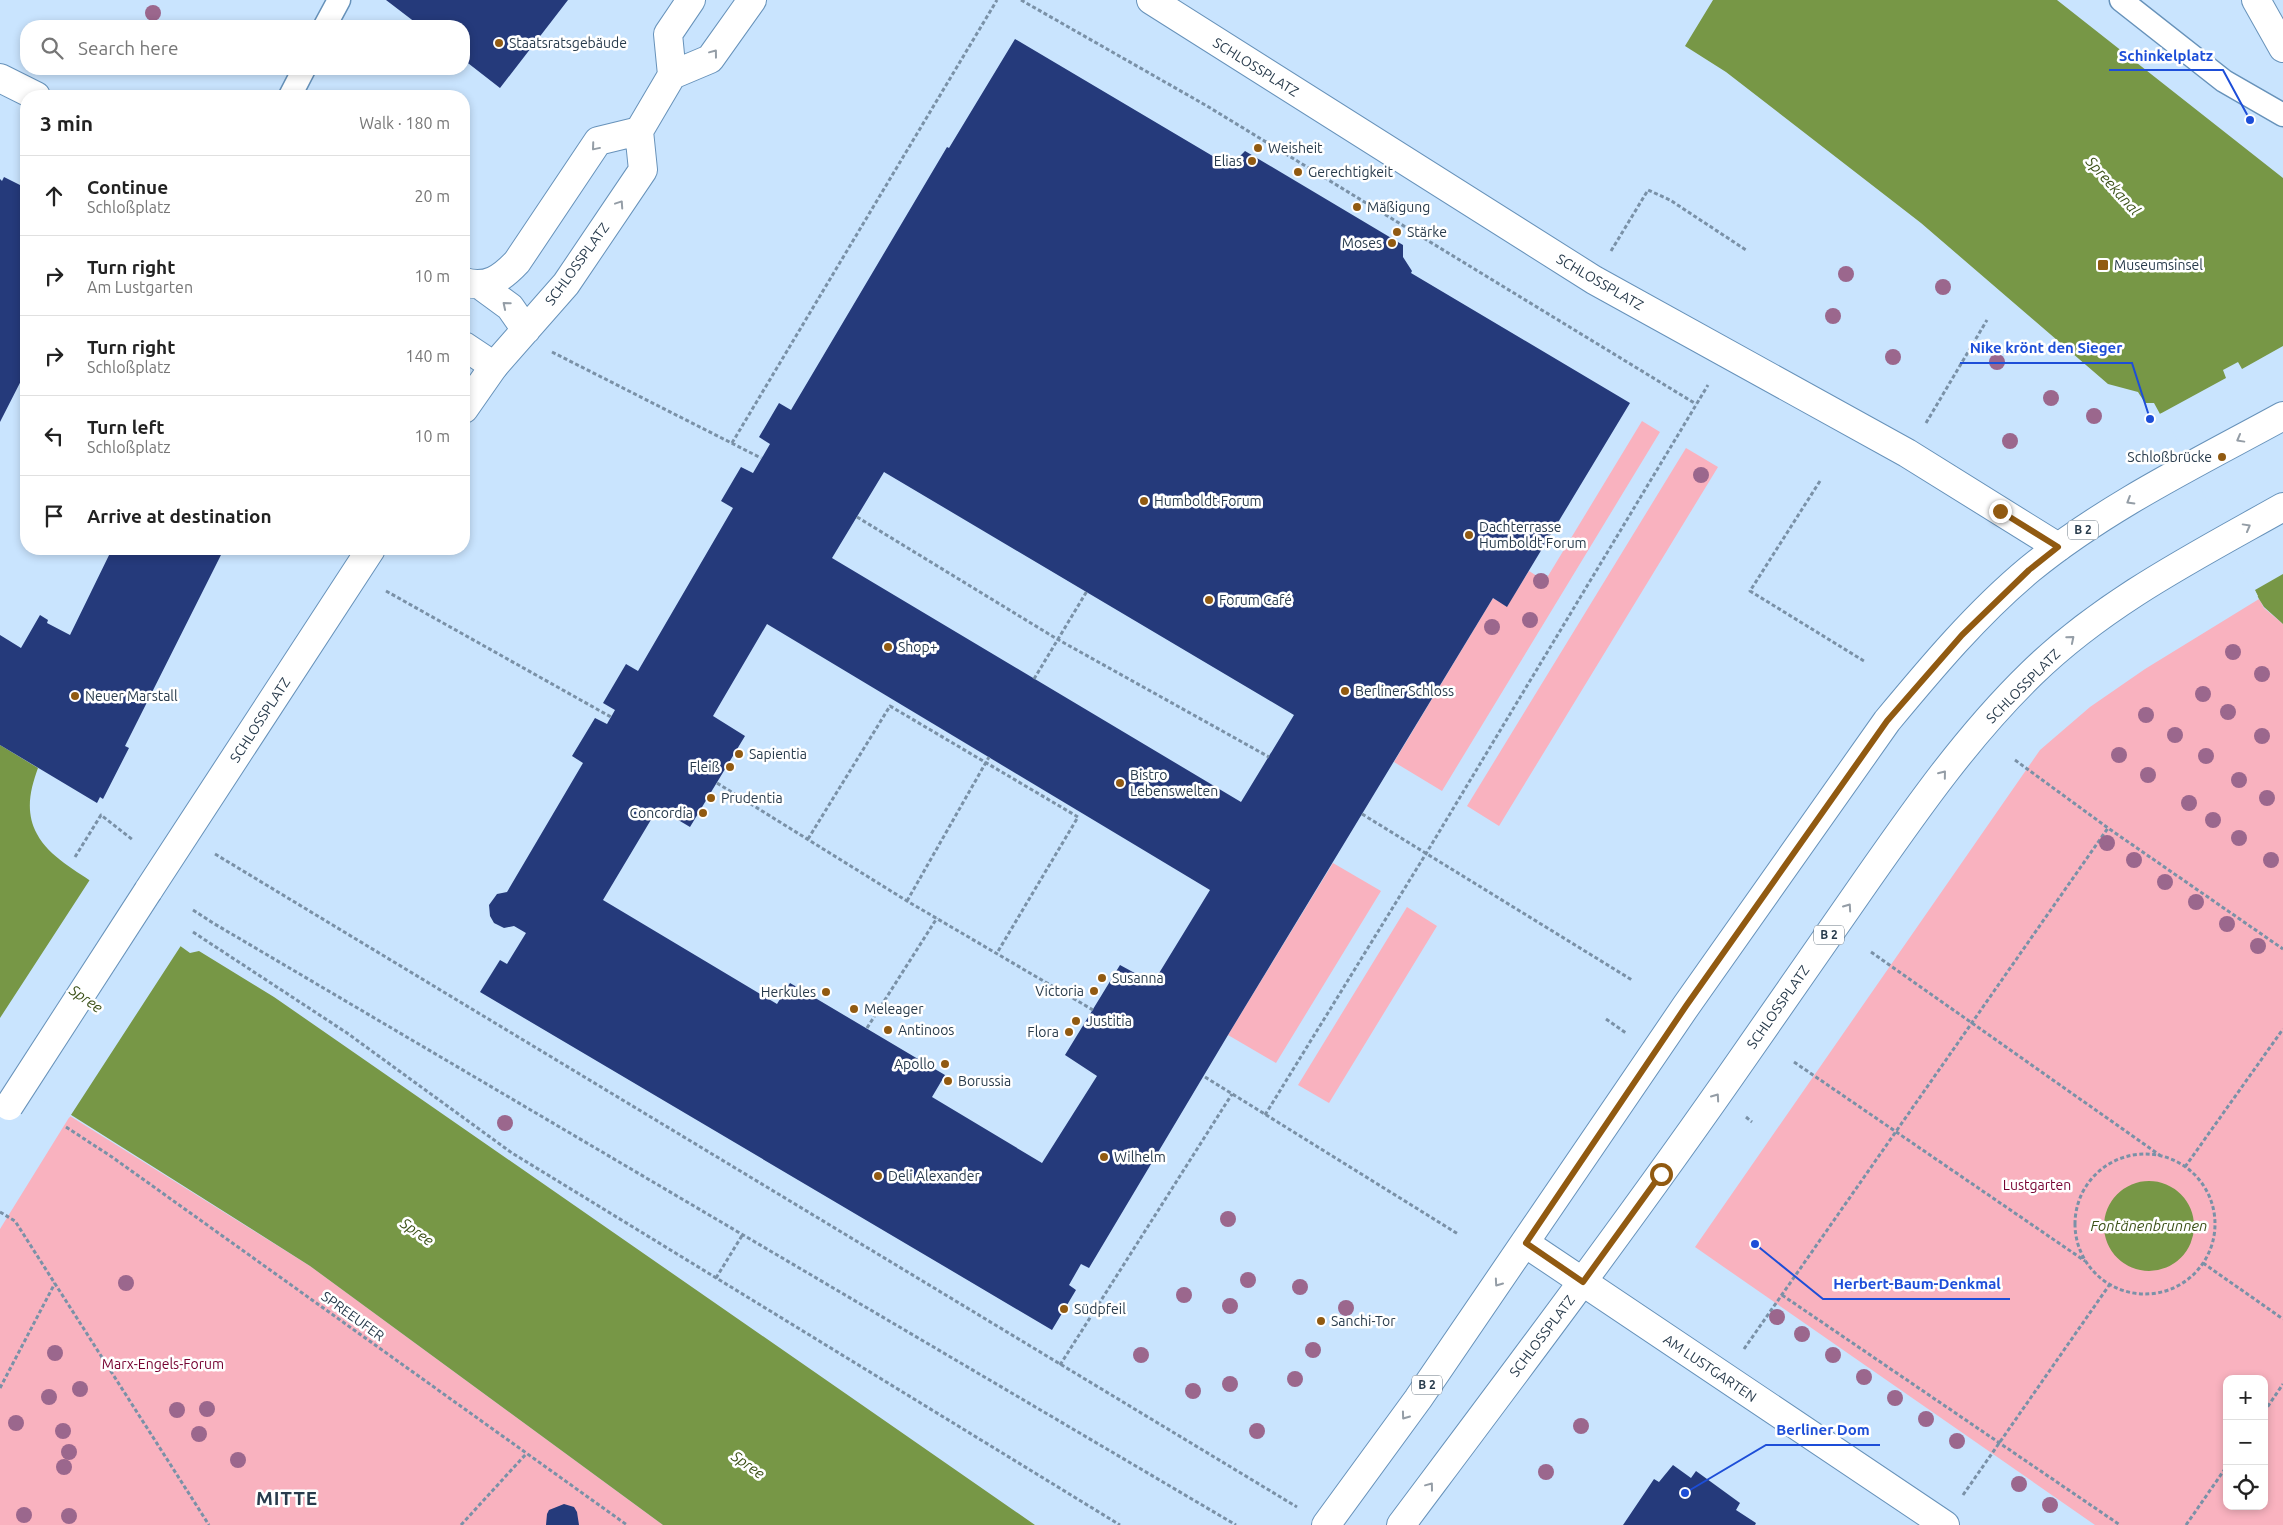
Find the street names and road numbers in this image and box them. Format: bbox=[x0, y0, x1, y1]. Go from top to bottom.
street label: SCHLOSSPLATZ bbox=[1210, 34, 1302, 100]
street label: SCHLOSSPLATZ bbox=[542, 220, 612, 308]
street label: SCHLOSSPLATZ bbox=[1554, 251, 1646, 313]
road number: B 2 bbox=[2068, 520, 2098, 540]
street label: SCHLOSSPLATZ bbox=[1983, 646, 2063, 726]
street label: SCHLOSSPLATZ bbox=[227, 675, 293, 765]
road number: B 2 bbox=[1814, 926, 1844, 944]
street label: SCHLOSSPLATZ bbox=[1743, 962, 1813, 1052]
street label: SPREEUFER bbox=[319, 1288, 388, 1344]
street label: SCHLOSSPLATZ bbox=[1506, 1292, 1578, 1380]
street label: AM LUSTGARTEN bbox=[1660, 1331, 1760, 1405]
road number: B 2 bbox=[1412, 1376, 1442, 1394]

